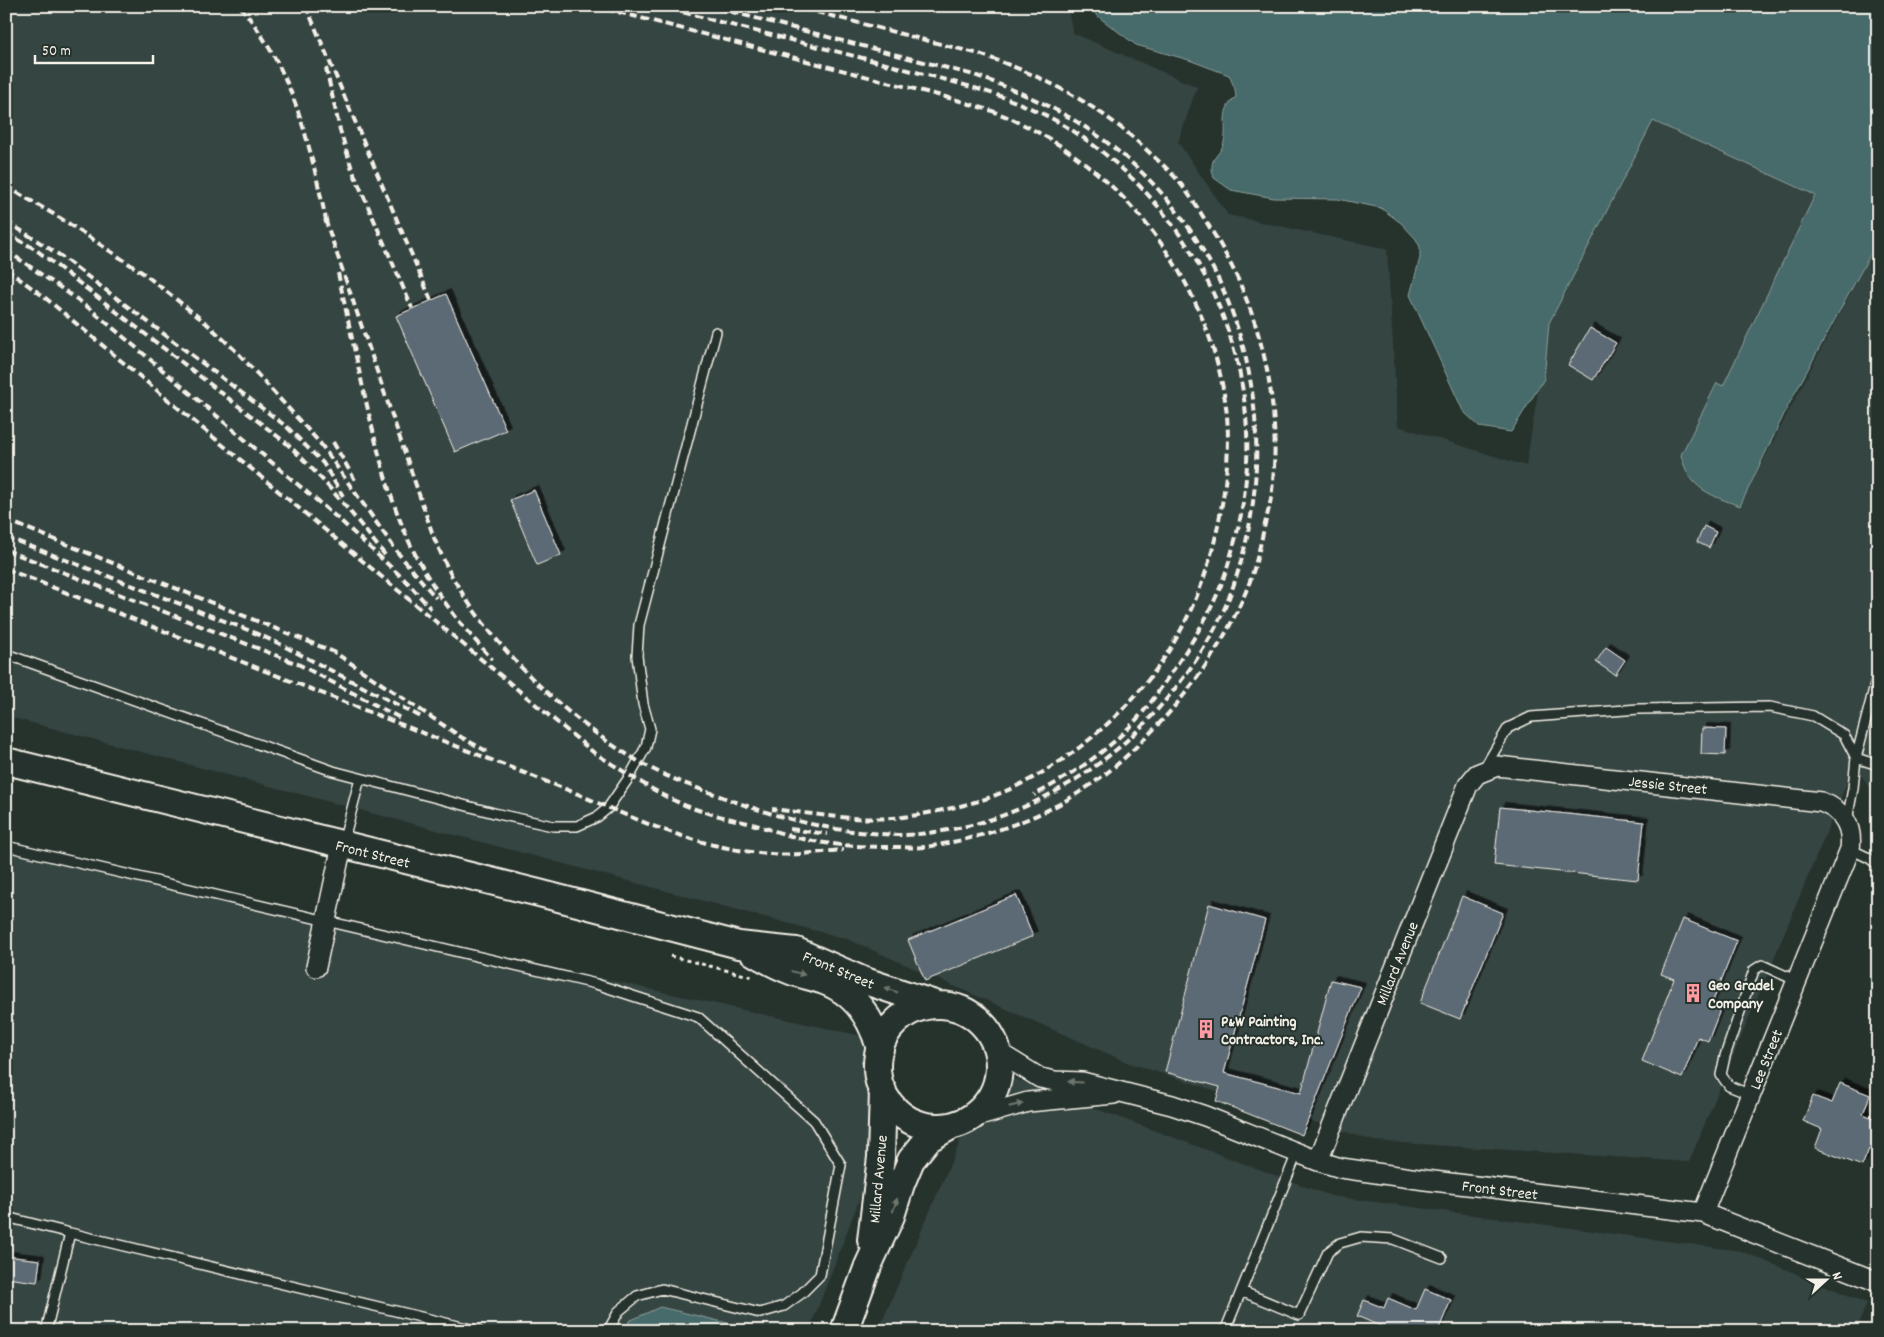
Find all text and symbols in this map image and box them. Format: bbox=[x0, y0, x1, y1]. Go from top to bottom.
scale bar bbox=[35, 32, 152, 64]
text: 50 m bbox=[42, 41, 71, 63]
street label: Jessie Street bbox=[1627, 771, 1708, 802]
street label: Front Street bbox=[333, 835, 412, 876]
street label: Millard Avenue bbox=[1371, 919, 1426, 1009]
street label: Front Street bbox=[799, 946, 878, 997]
one-way arrow bbox=[791, 970, 806, 978]
place label: Geo Gradel Company bbox=[1708, 975, 1774, 1016]
building icon: Geo Gradel Company bbox=[1682, 982, 1704, 1004]
one-way arrow bbox=[883, 986, 898, 994]
place label: P&W Painting Contractors, Inc. bbox=[1221, 1011, 1323, 1052]
building icon: P&W Painting Contractors, Inc. bbox=[1195, 1018, 1217, 1040]
street label: Lee Street bbox=[1745, 1026, 1790, 1094]
one-way arrow bbox=[1067, 1077, 1083, 1085]
one-way arrow bbox=[1008, 1101, 1023, 1109]
street label: Millard Avenue bbox=[864, 1134, 895, 1224]
street label: Front Street bbox=[1461, 1175, 1539, 1208]
one-way arrow bbox=[891, 1197, 899, 1212]
north arrow bbox=[1802, 1254, 1852, 1304]
text: N bbox=[1826, 1269, 1847, 1283]

